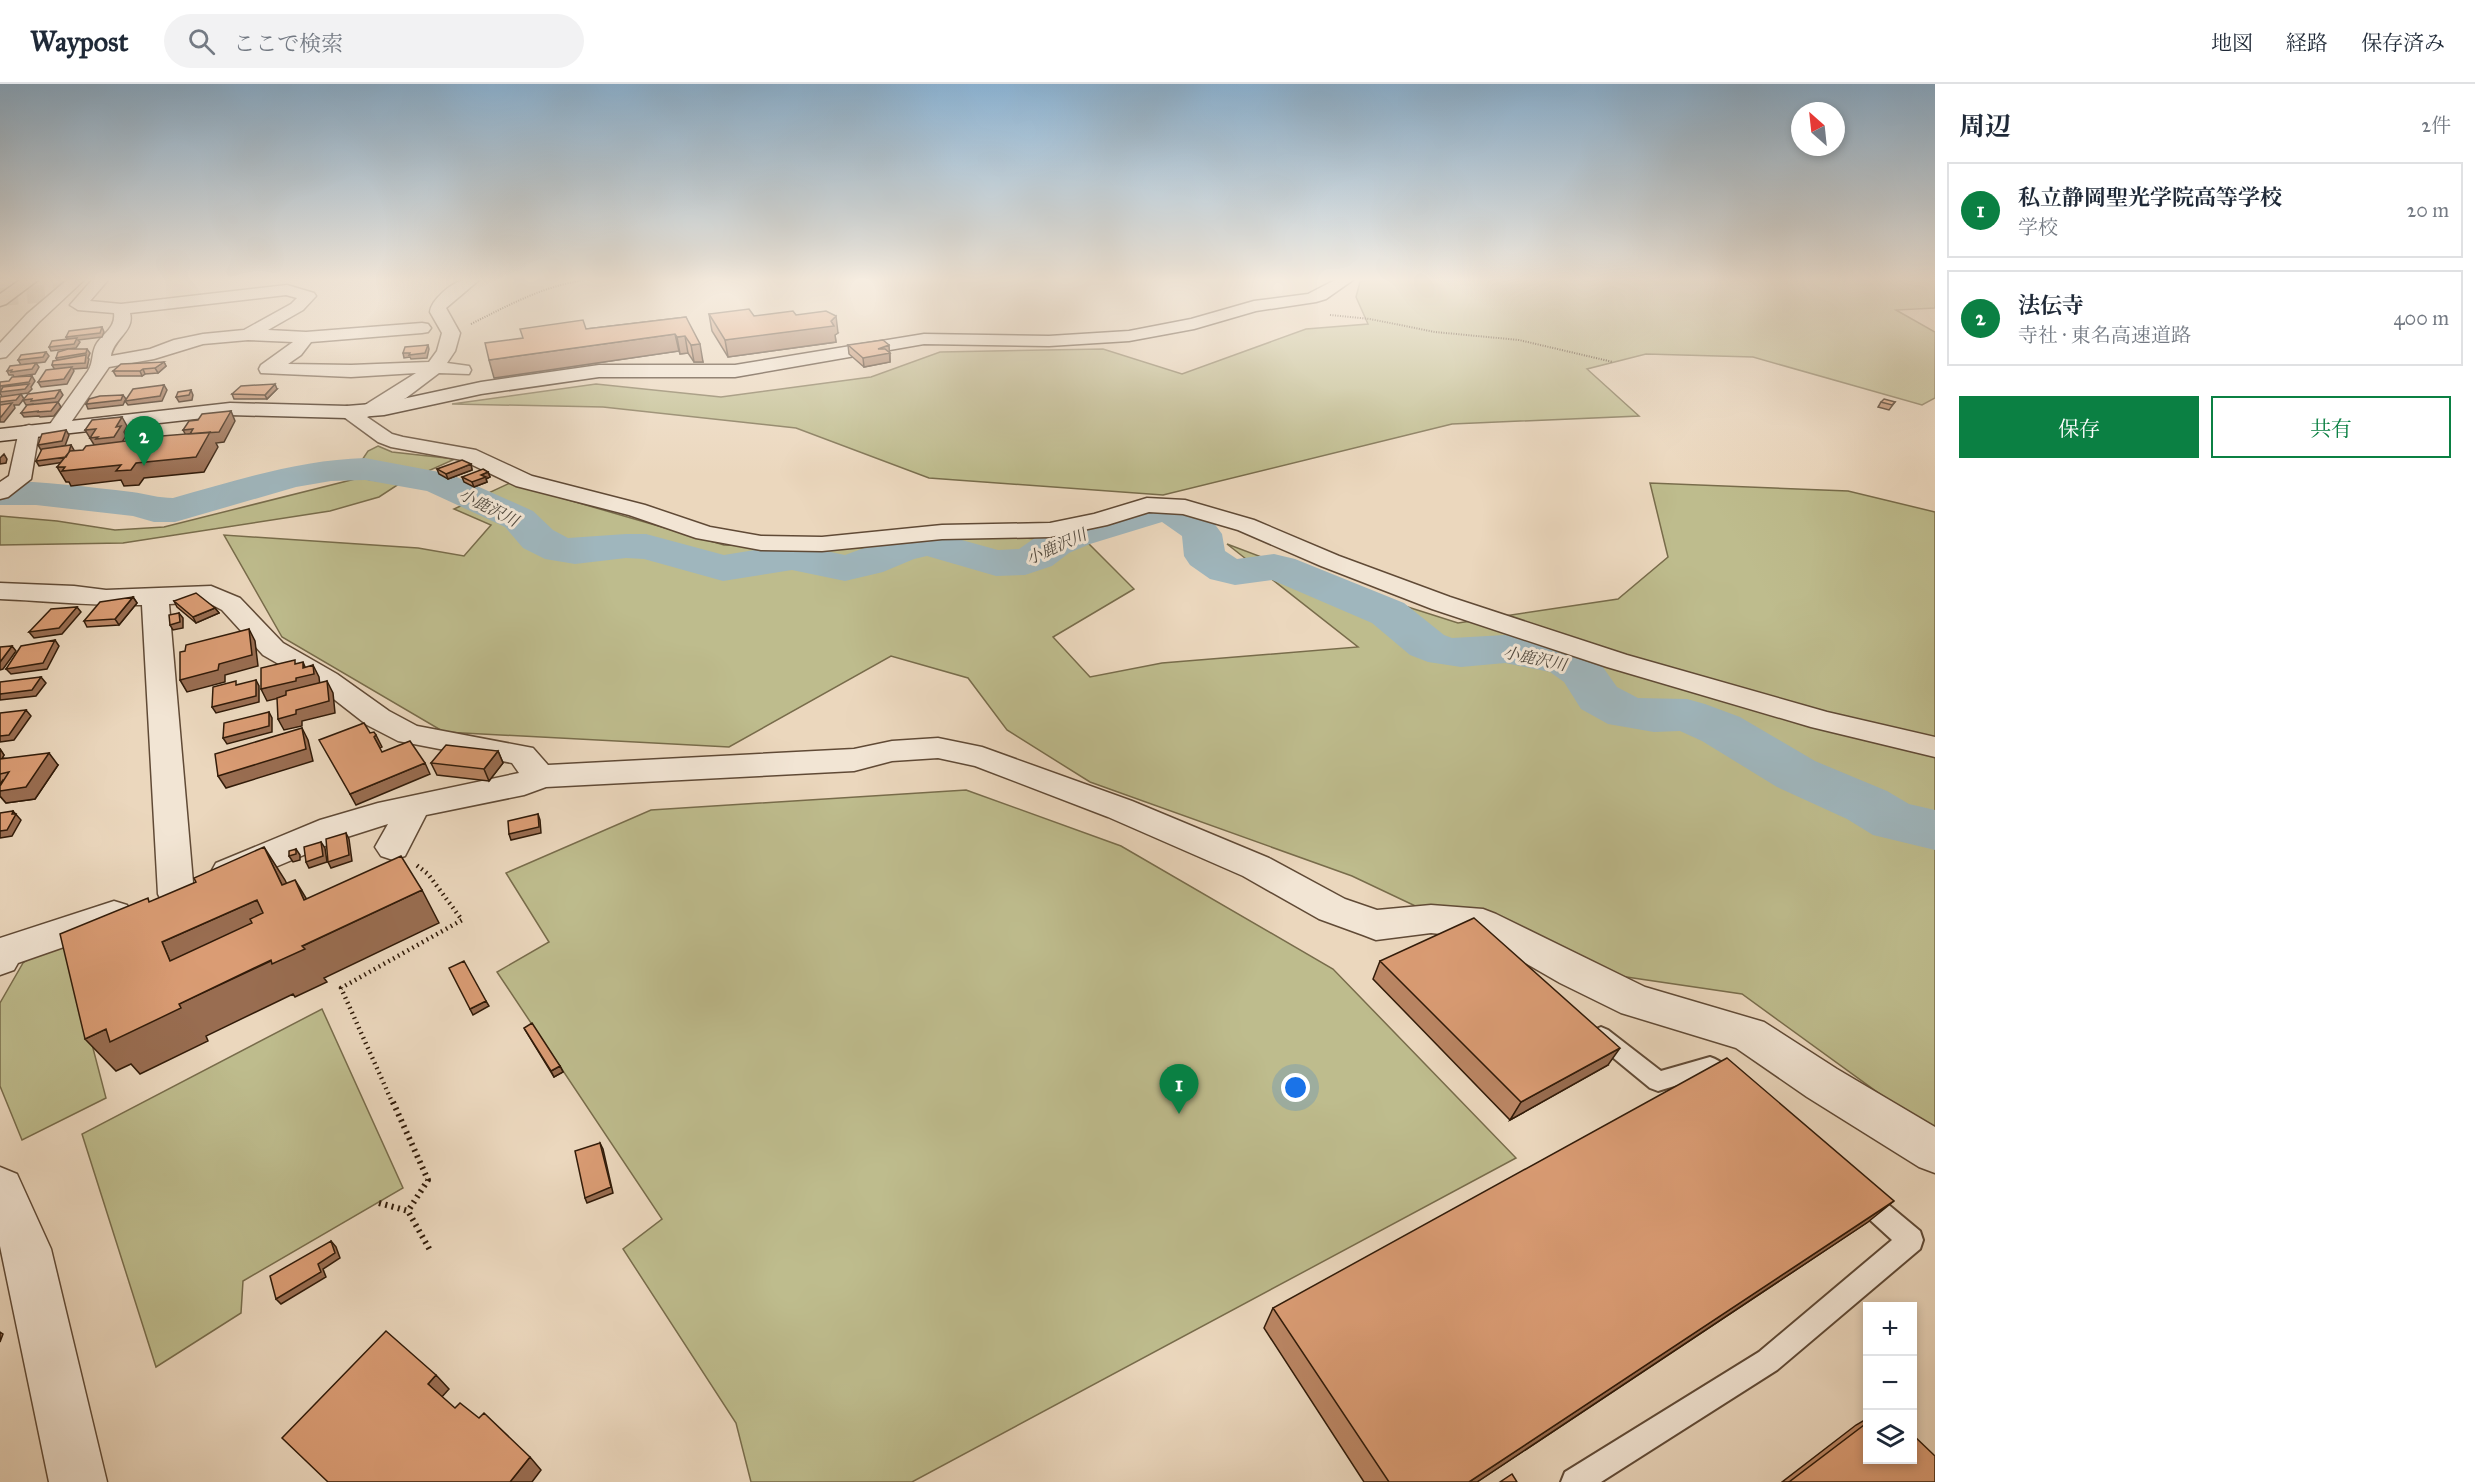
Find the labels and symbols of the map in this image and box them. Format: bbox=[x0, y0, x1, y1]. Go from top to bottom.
north arrow bbox=[1791, 102, 1845, 156]
pin: 2 bbox=[124, 416, 164, 466]
water label: 小鹿沢川 bbox=[456, 484, 523, 531]
water label: 小鹿沢川 bbox=[1023, 524, 1091, 568]
water label: 小鹿沢川 bbox=[1502, 643, 1570, 675]
pin: 1 bbox=[1160, 1064, 1198, 1114]
your location bbox=[1281, 1073, 1310, 1102]

